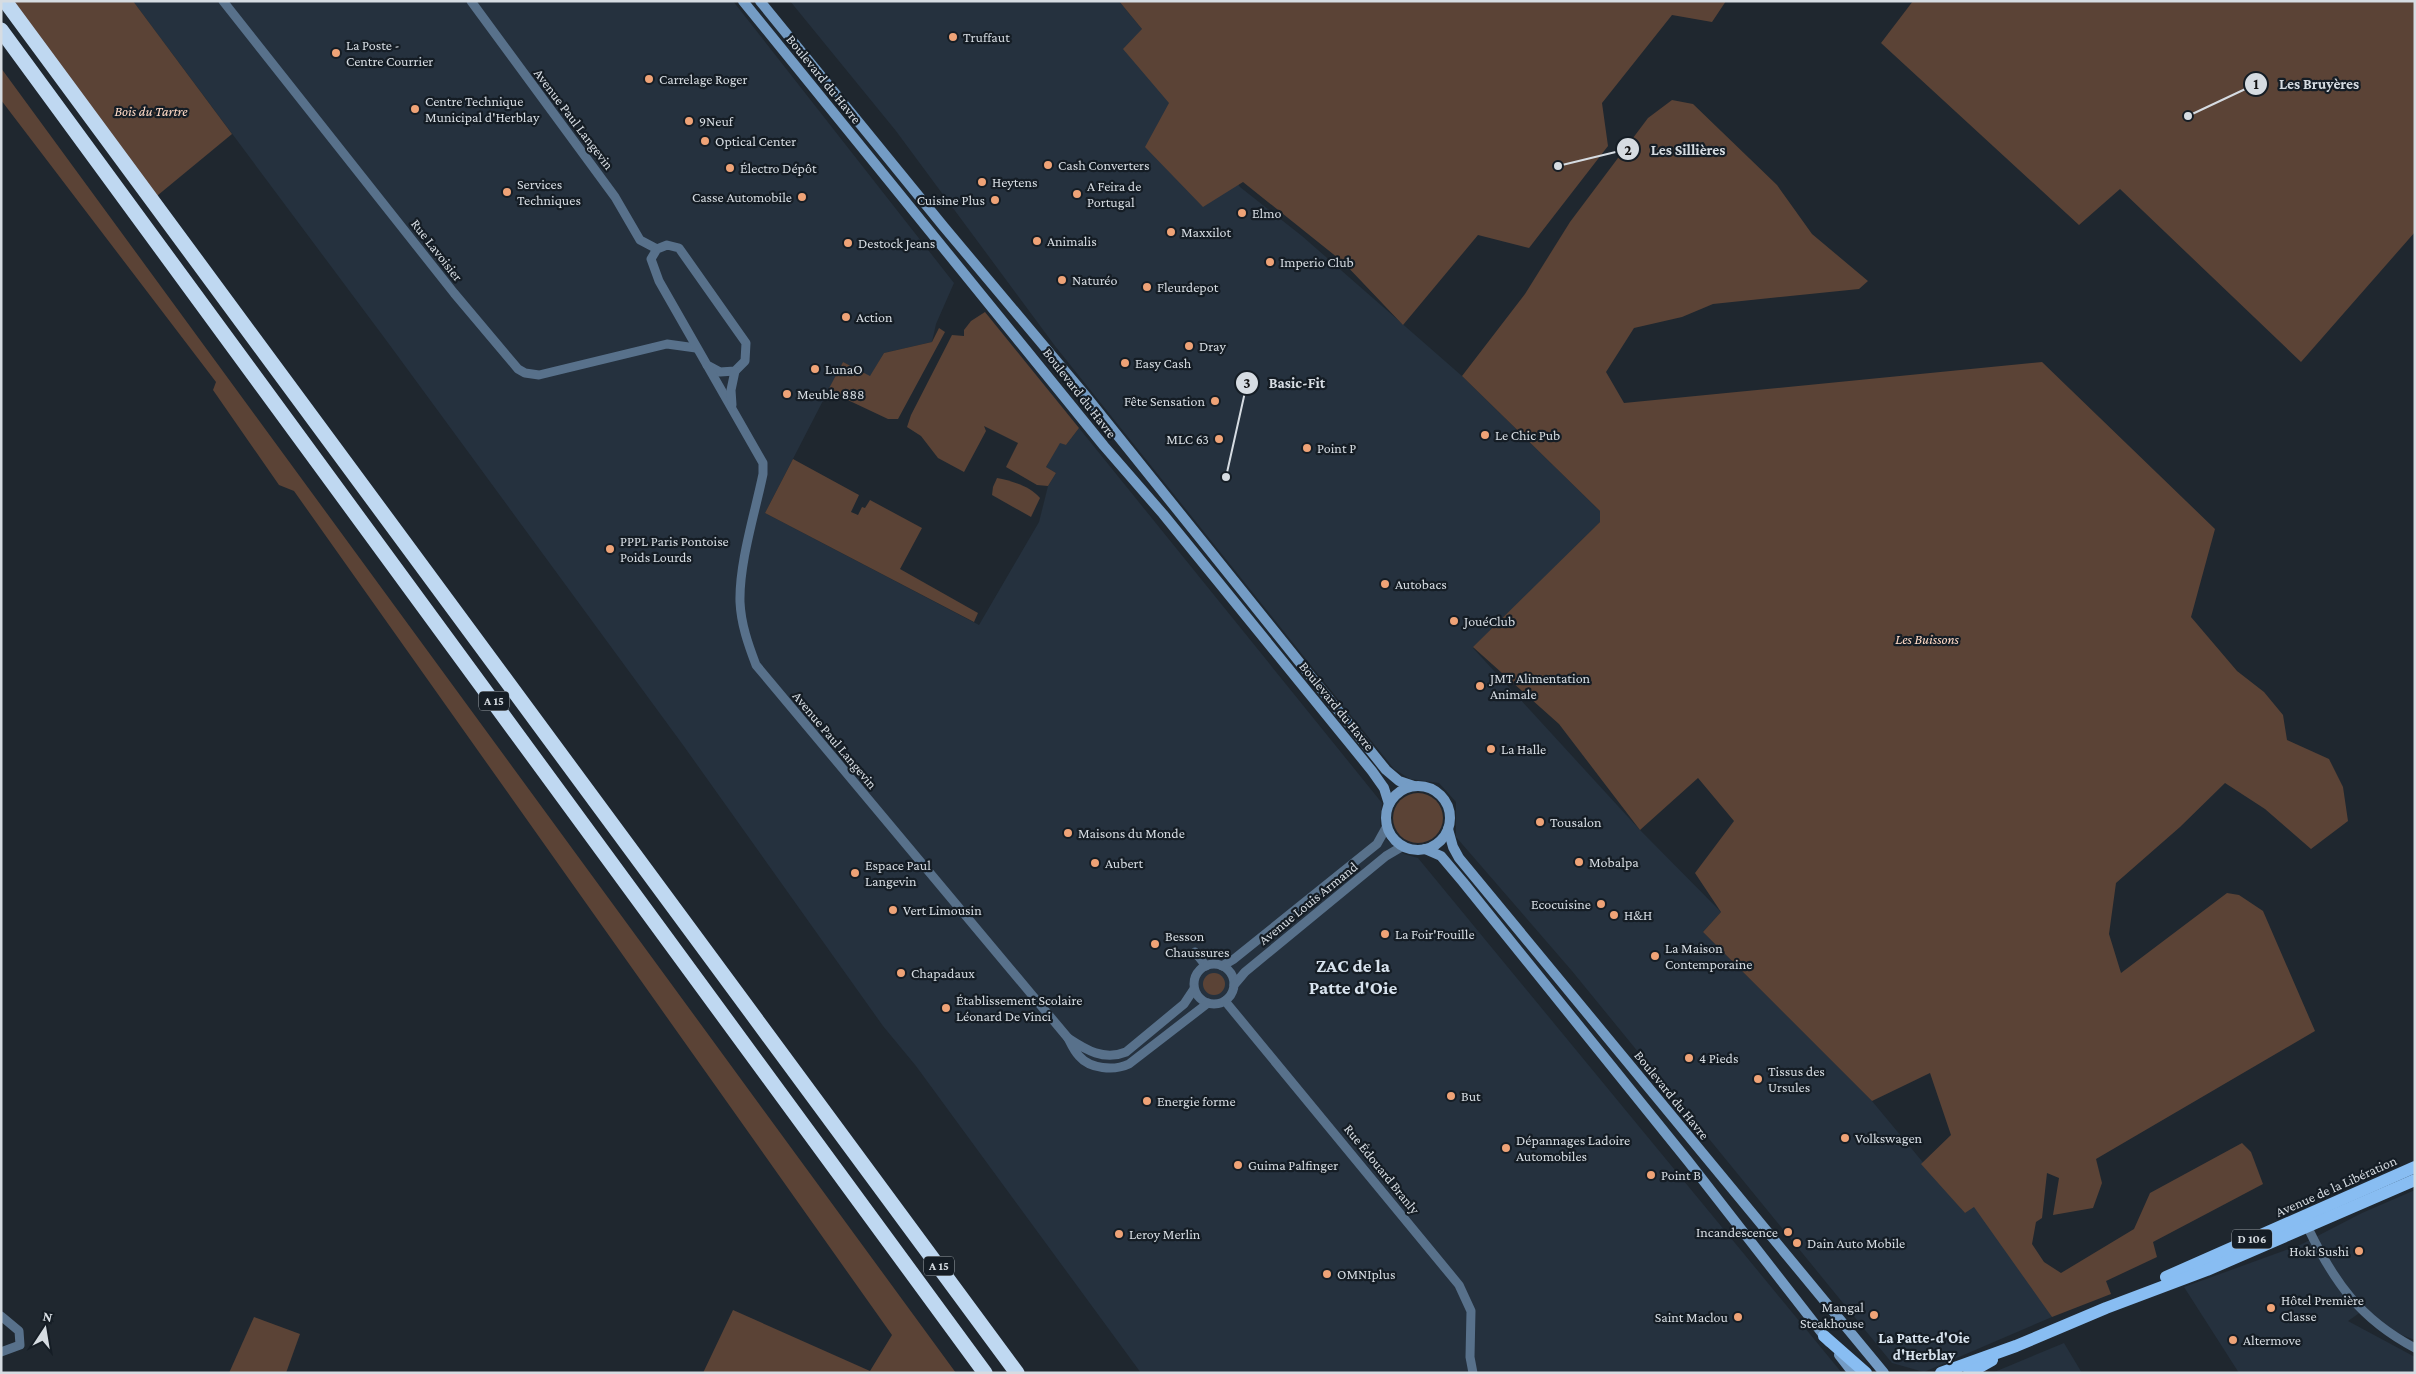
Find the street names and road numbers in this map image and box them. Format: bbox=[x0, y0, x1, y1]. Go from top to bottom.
street label: Boulevard du Havre bbox=[783, 31, 865, 127]
street label: Avenue Paul Langevin bbox=[531, 65, 617, 173]
street label: Rue Lavoisier bbox=[408, 216, 466, 284]
street label: Boulevard du Havre bbox=[1040, 345, 1120, 441]
street label: Boulevard du Havre bbox=[1296, 658, 1378, 754]
street label: Avenue Paul Langevin bbox=[790, 688, 881, 792]
road number: A 15 bbox=[479, 691, 509, 710]
street label: Avenue Louis Armand bbox=[1255, 858, 1361, 948]
street label: Boulevard du Havre bbox=[1631, 1047, 1713, 1143]
street label: Rue Édouard Branly bbox=[1341, 1121, 1423, 1217]
street label: Avenue de la Libération bbox=[2273, 1152, 2399, 1220]
road number: D 106 bbox=[2232, 1230, 2272, 1248]
road number: A 15 bbox=[924, 1256, 954, 1276]

